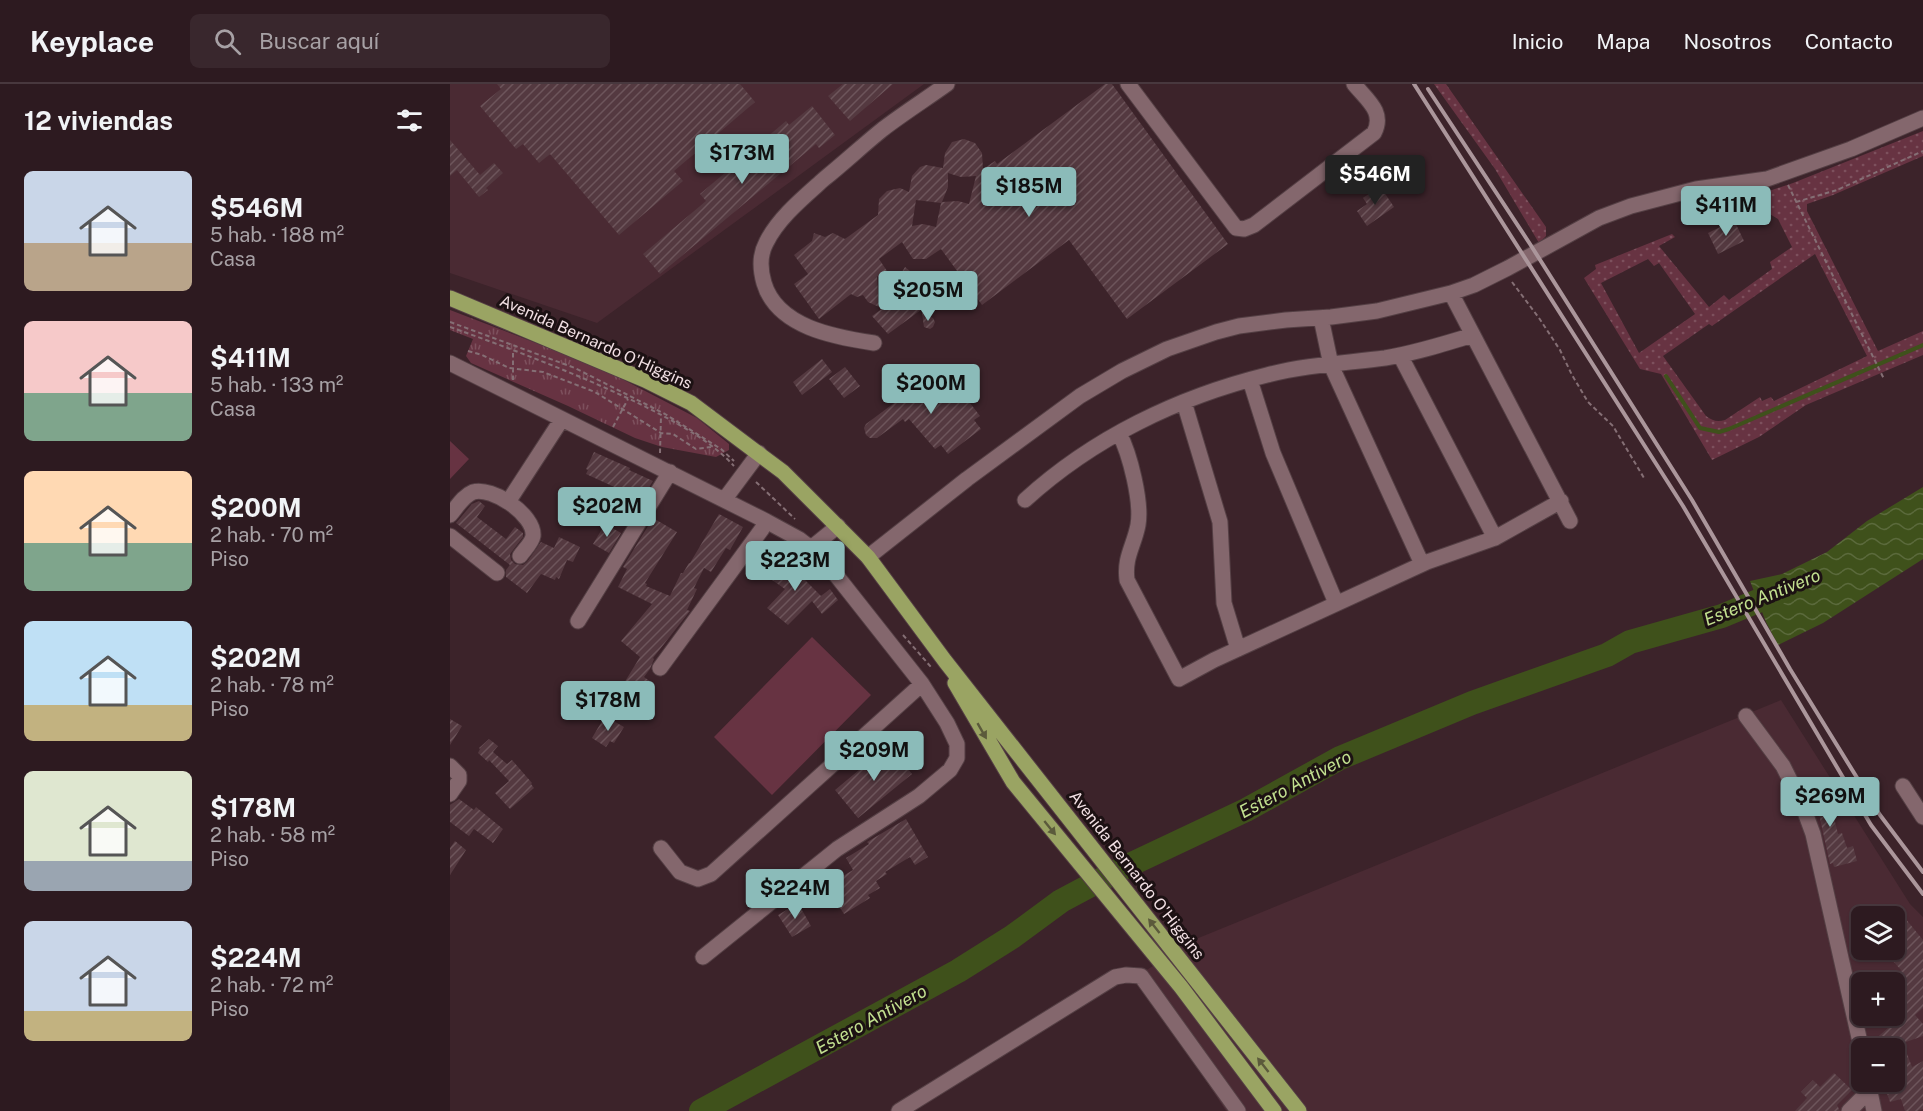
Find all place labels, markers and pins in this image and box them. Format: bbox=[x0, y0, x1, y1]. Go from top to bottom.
pin: $173M bbox=[700, 134, 784, 185]
pin: $546M bbox=[1333, 155, 1417, 206]
pin: $185M bbox=[987, 167, 1071, 218]
pin: $411M bbox=[1684, 186, 1768, 237]
pin: $205M bbox=[886, 271, 970, 322]
pin: $200M bbox=[889, 364, 973, 415]
pin: $202M bbox=[565, 487, 649, 538]
pin: $223M bbox=[753, 541, 837, 592]
pin: $178M bbox=[566, 681, 650, 732]
pin: $209M bbox=[832, 731, 916, 782]
pin: $269M bbox=[1788, 777, 1872, 828]
pin: $224M bbox=[753, 869, 837, 920]

